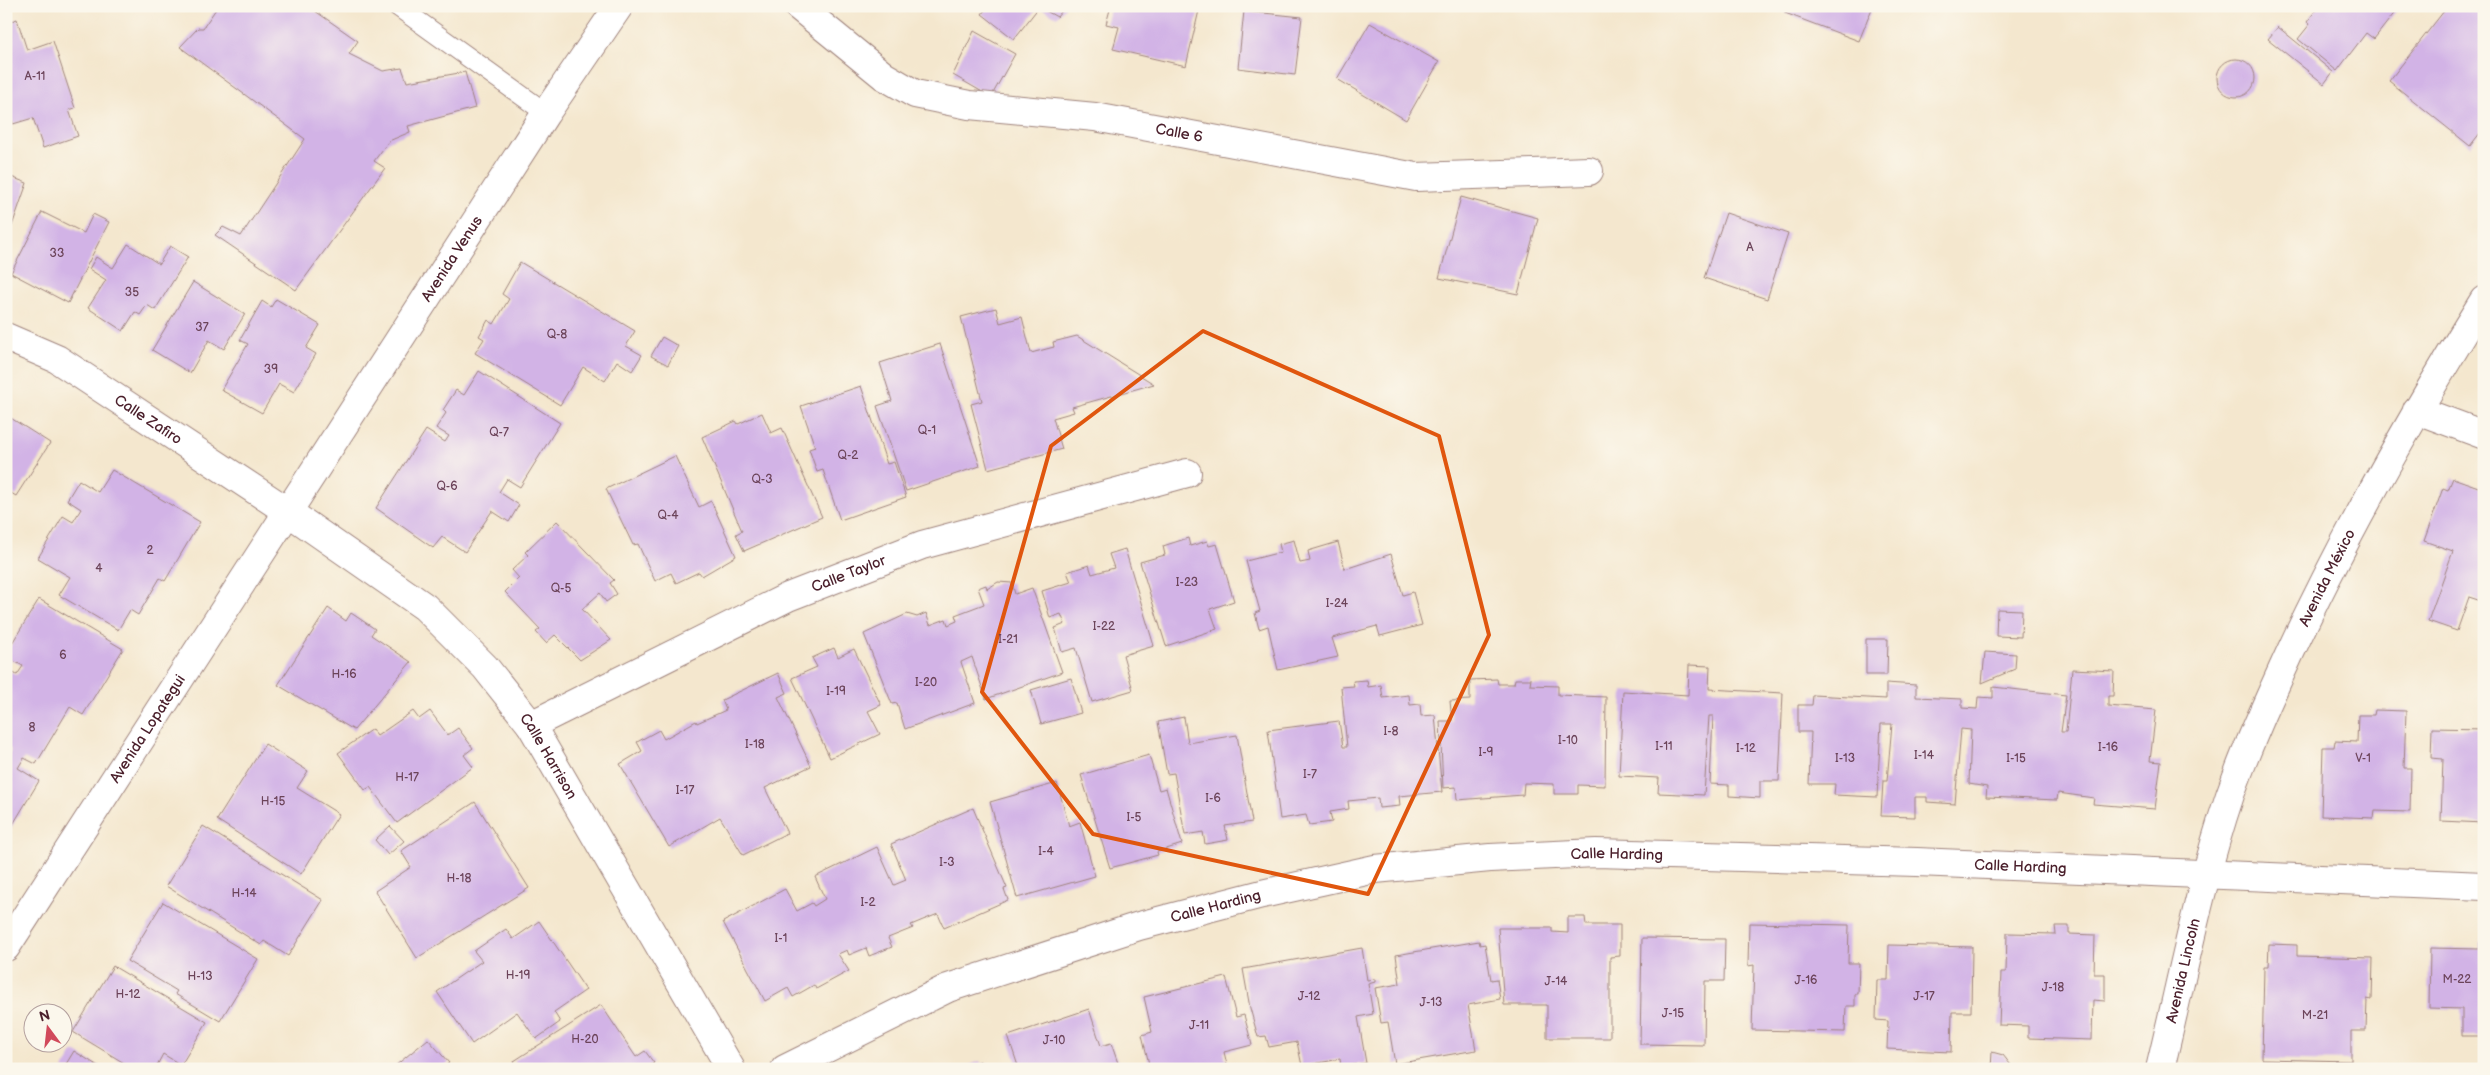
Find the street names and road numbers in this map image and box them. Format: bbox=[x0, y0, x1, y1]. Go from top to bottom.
street label: Calle 6 bbox=[1154, 119, 1204, 146]
street label: Avenida Venus bbox=[417, 212, 487, 305]
street label: Calle Zafiro bbox=[111, 390, 186, 449]
street label: Avenida México bbox=[2294, 526, 2359, 630]
street label: Calle Taylor bbox=[809, 550, 889, 597]
street label: Avenida Lopategui bbox=[105, 671, 189, 787]
street label: Calle Harrison bbox=[516, 709, 582, 803]
street label: Calle Harding bbox=[1570, 844, 1663, 864]
street label: Calle Harding bbox=[1974, 855, 2067, 878]
street label: Calle Harding bbox=[1168, 885, 1263, 927]
street label: Avenida Lincoln bbox=[2162, 916, 2204, 1025]

